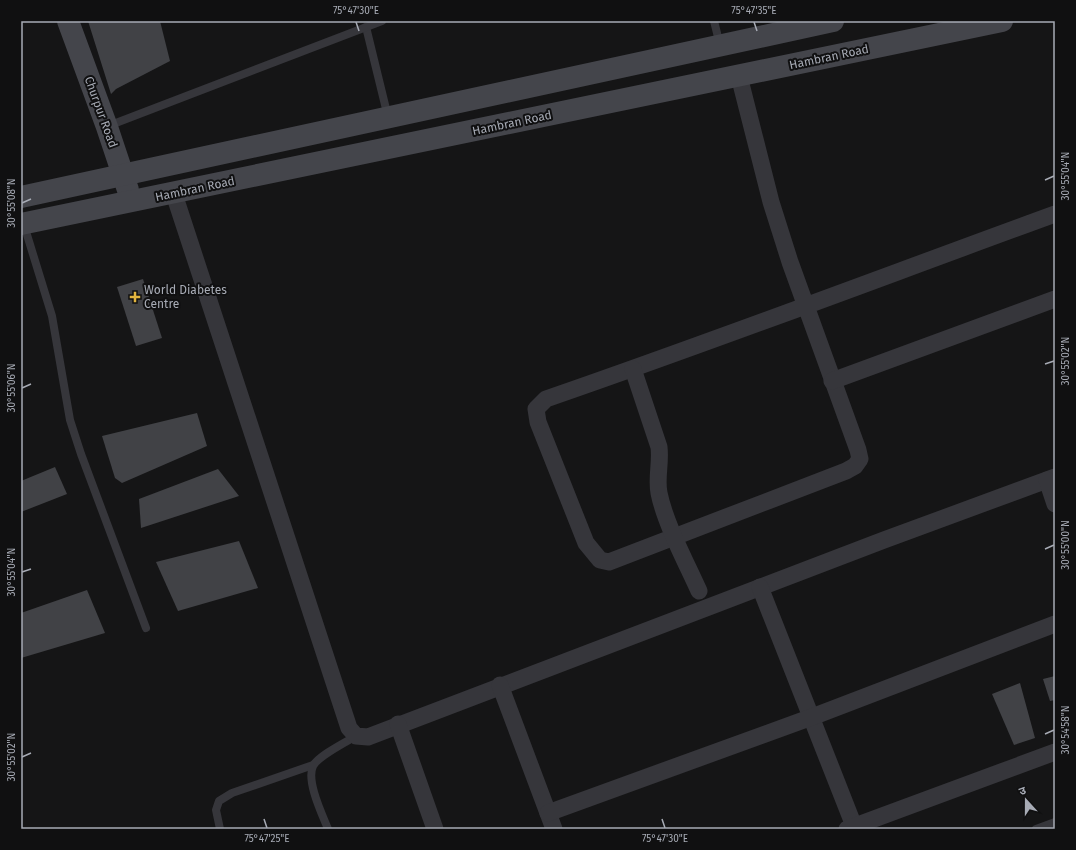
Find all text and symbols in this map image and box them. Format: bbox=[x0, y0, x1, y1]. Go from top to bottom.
text: 75°47'30"E bbox=[333, 5, 379, 17]
text: 75°47'35"E bbox=[731, 5, 777, 17]
street label: Hambran Road bbox=[788, 42, 870, 72]
street label: Churpur Road bbox=[82, 74, 120, 150]
street label: Hambran Road bbox=[471, 108, 553, 138]
text: 30°55'04"N bbox=[1060, 152, 1072, 200]
street label: Hambran Road bbox=[154, 174, 236, 204]
text: 30°55'08"N bbox=[6, 178, 18, 228]
place label: World Diabetes Centre bbox=[144, 283, 227, 311]
marker: World Diabetes Centre bbox=[129, 291, 141, 303]
text: 30°55'02"N bbox=[1060, 337, 1072, 385]
text: 30°55'06"N bbox=[6, 363, 18, 413]
text: 30°55'00"N bbox=[1060, 520, 1072, 570]
text: 30°55'04"N bbox=[6, 548, 18, 596]
text: 30°54'58"N bbox=[1060, 705, 1072, 755]
text: 30°55'02"N bbox=[6, 733, 18, 781]
north arrow bbox=[1006, 780, 1046, 820]
text: उ bbox=[1017, 784, 1028, 798]
text: 75°47'25"E bbox=[244, 833, 290, 845]
text: 75°47'30"E bbox=[642, 833, 688, 845]

